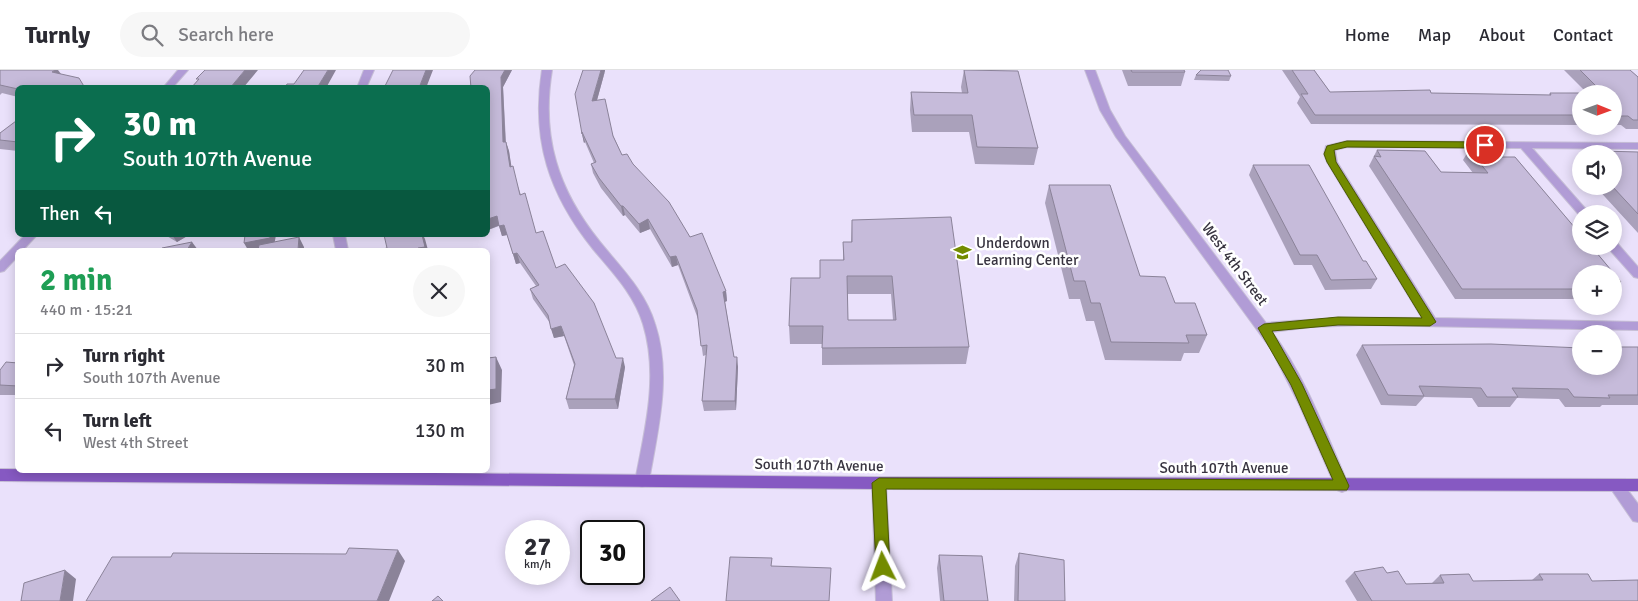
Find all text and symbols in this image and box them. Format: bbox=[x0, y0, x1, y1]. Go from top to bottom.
search box bbox=[120, 12, 470, 57]
text: Turnly bbox=[25, 20, 90, 50]
icon: search bbox=[138, 21, 166, 49]
text: Search here bbox=[178, 23, 274, 47]
text: Home bbox=[1345, 24, 1390, 46]
text: Map bbox=[1418, 24, 1451, 46]
text: About bbox=[1479, 24, 1525, 46]
text: Contact bbox=[1553, 24, 1613, 46]
north arrow bbox=[1572, 85, 1622, 135]
map controls bbox=[1572, 85, 1622, 375]
text: 30 m bbox=[123, 102, 197, 145]
icon: right bbox=[40, 105, 105, 170]
pin bbox=[1464, 124, 1506, 166]
icon: arrive bbox=[1471, 131, 1499, 159]
text: South 107th Avenue bbox=[123, 145, 312, 172]
button: sound bbox=[1572, 145, 1622, 195]
icon: left bbox=[90, 200, 118, 228]
text: Then bbox=[40, 202, 80, 226]
button: layers bbox=[1572, 205, 1622, 255]
street label: West 4th Street bbox=[1198, 219, 1272, 309]
place label: Underdown Learning Center bbox=[976, 234, 1079, 269]
school or university icon: Underdown Learning Center bbox=[952, 242, 972, 262]
text: 2 min bbox=[40, 262, 112, 299]
button: close bbox=[413, 265, 465, 317]
button: + bbox=[1572, 265, 1622, 315]
text: 440 m · 15:21 bbox=[40, 300, 133, 320]
button: − bbox=[1572, 325, 1622, 375]
text: Turn right bbox=[83, 344, 165, 368]
icon: right bbox=[40, 352, 68, 380]
text: 30 m bbox=[425, 354, 465, 378]
text: South 107th Avenue bbox=[83, 368, 221, 388]
text: Turn left bbox=[83, 409, 152, 433]
icon: left bbox=[40, 417, 68, 445]
text: 130 m bbox=[415, 419, 465, 443]
text: West 4th Street bbox=[83, 433, 188, 453]
street label: South 107th Avenue bbox=[754, 455, 884, 475]
street label: South 107th Avenue bbox=[1160, 459, 1289, 477]
speed limit sign: 30 bbox=[580, 520, 645, 585]
text: 27 bbox=[524, 531, 551, 562]
position arrow bbox=[856, 540, 908, 592]
text: km/h bbox=[524, 557, 551, 572]

